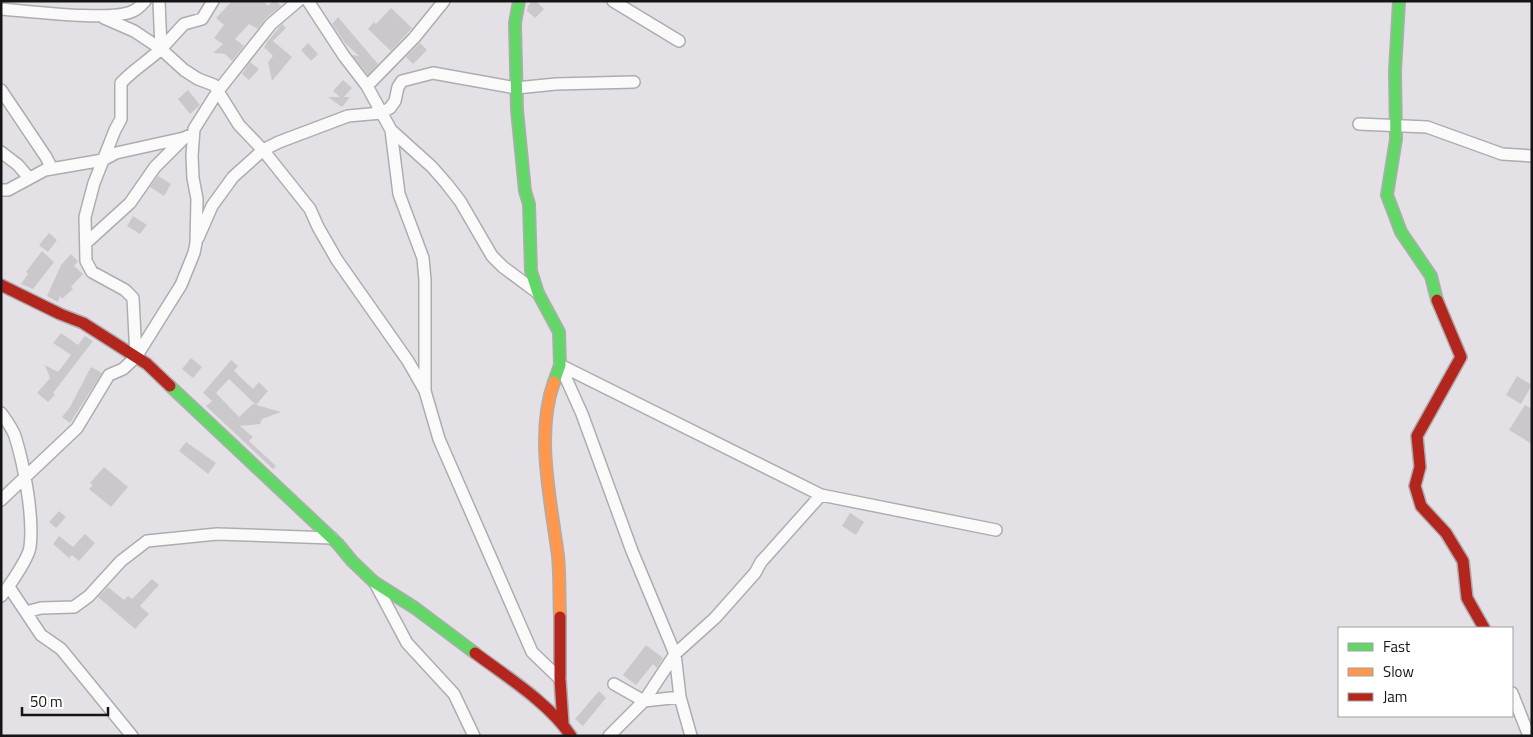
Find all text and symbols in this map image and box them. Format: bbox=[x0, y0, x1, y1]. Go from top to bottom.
legend bbox=[1338, 627, 1513, 717]
text: Fast bbox=[1383, 635, 1411, 658]
text: Slow bbox=[1383, 660, 1414, 683]
scale bar bbox=[22, 684, 109, 716]
text: Jam bbox=[1383, 685, 1407, 708]
text: 50 m bbox=[30, 690, 63, 713]

